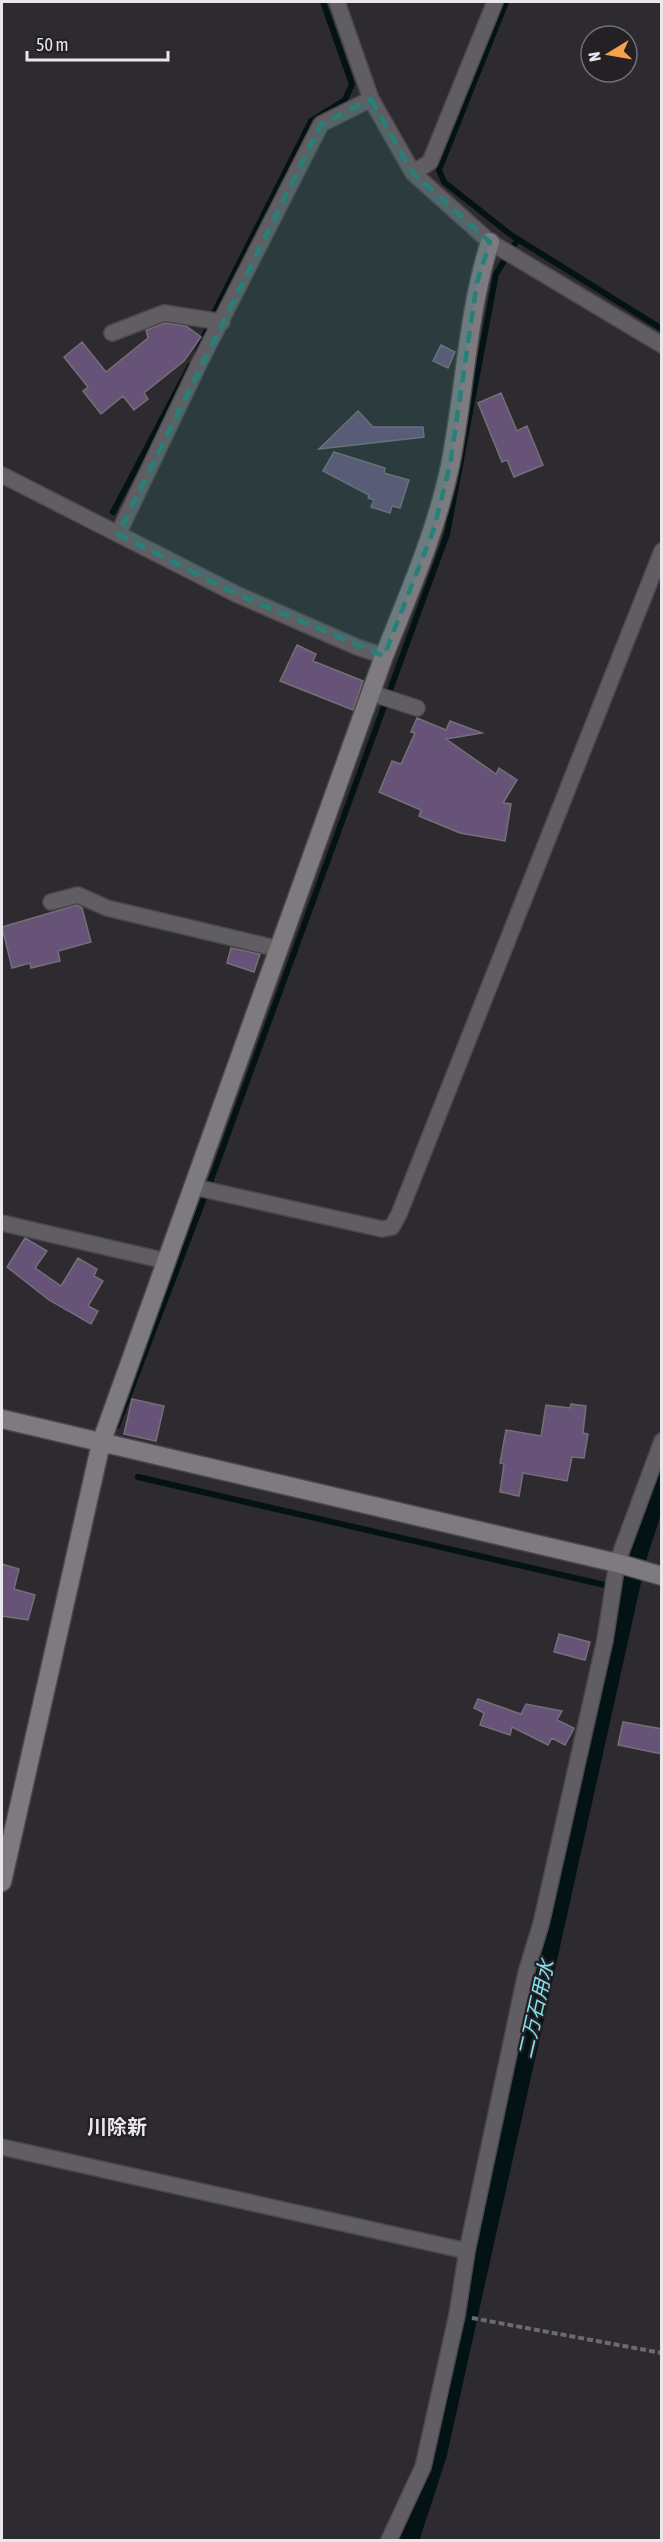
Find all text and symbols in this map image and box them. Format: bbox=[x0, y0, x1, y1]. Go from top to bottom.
scale bar bbox=[27, 24, 168, 62]
north arrow bbox=[579, 24, 639, 84]
text: 50 m bbox=[36, 34, 68, 55]
text: N bbox=[585, 51, 604, 63]
water label: 二万石用水 bbox=[513, 1956, 558, 2060]
district label: 川除新 bbox=[87, 2115, 147, 2138]

